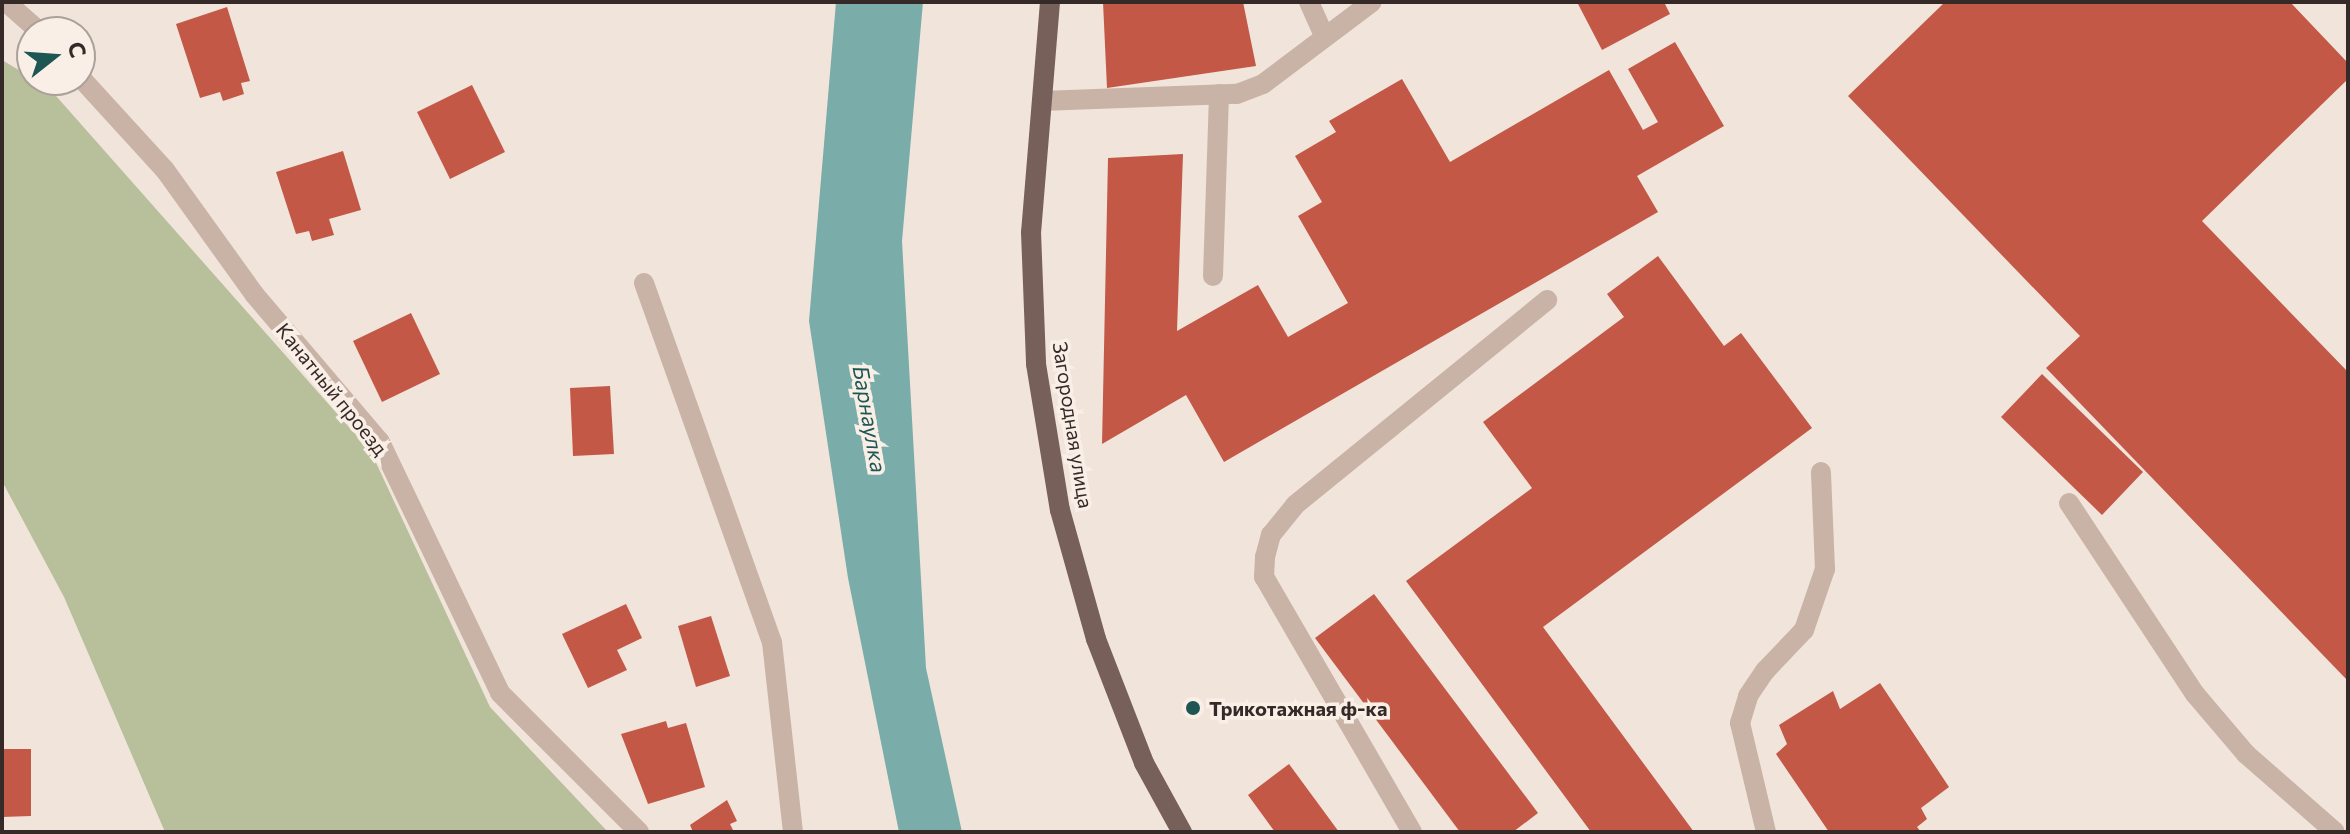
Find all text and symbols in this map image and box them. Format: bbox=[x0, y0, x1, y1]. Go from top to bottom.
north arrow bbox=[16, 16, 96, 96]
text: С bbox=[62, 38, 93, 61]
street label: Канатный проезд bbox=[271, 318, 393, 460]
street label: Загородная улица bbox=[1048, 340, 1098, 510]
water label: Барнаулка bbox=[848, 364, 892, 474]
place label: Трикотажная ф-ка bbox=[1209, 696, 1387, 720]
marker: Трикотажная ф-ка bbox=[1184, 699, 1202, 717]

